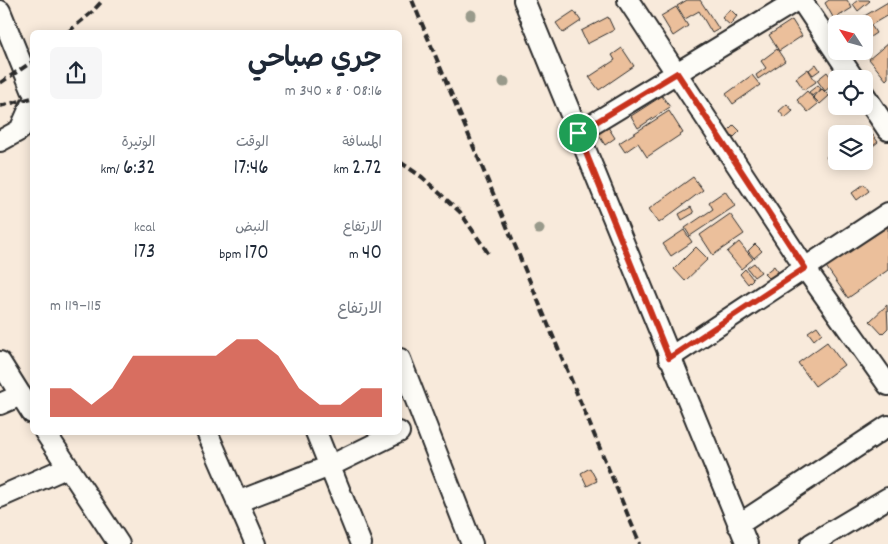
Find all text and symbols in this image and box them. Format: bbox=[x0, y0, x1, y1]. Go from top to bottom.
north arrow bbox=[828, 15, 872, 60]
map controls bbox=[828, 15, 873, 170]
text: جري صباحي bbox=[248, 41, 382, 81]
button: share bbox=[50, 47, 102, 99]
button: locate bbox=[828, 70, 873, 115]
text: 08:16 · 8 × 340 m bbox=[285, 80, 382, 103]
pin bbox=[557, 112, 599, 154]
icon: arrive bbox=[564, 119, 592, 147]
button: layers bbox=[828, 125, 873, 170]
text: الوتيرة bbox=[122, 133, 155, 153]
text: الوقت bbox=[236, 133, 269, 153]
text: المسافة bbox=[342, 133, 382, 153]
text: 6:32 bbox=[123, 154, 155, 184]
text: 17:46 bbox=[234, 154, 269, 184]
text: 2.72 bbox=[352, 154, 382, 184]
text: /km bbox=[101, 160, 123, 180]
text: km bbox=[334, 160, 352, 180]
text: kcal bbox=[134, 218, 155, 238]
text: النبض bbox=[235, 218, 269, 238]
text: الارتفاع bbox=[343, 218, 382, 238]
text: 173 bbox=[133, 238, 155, 268]
text: 170 bbox=[245, 239, 269, 269]
text: 40 bbox=[362, 239, 382, 269]
text: bpm bbox=[219, 245, 245, 265]
text: m bbox=[349, 245, 362, 265]
text: 115–119 m bbox=[50, 295, 101, 318]
text: الارتفاع bbox=[337, 298, 382, 321]

